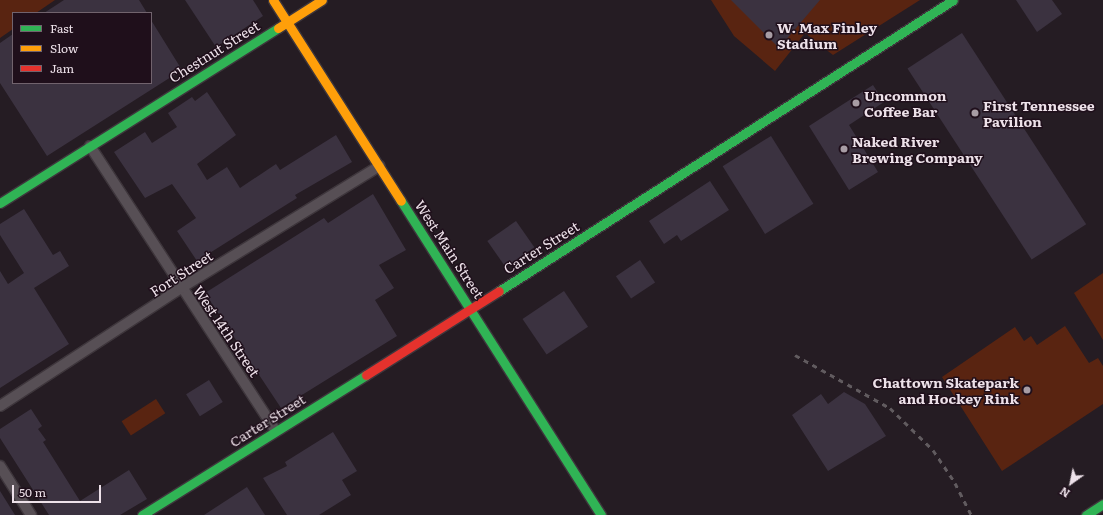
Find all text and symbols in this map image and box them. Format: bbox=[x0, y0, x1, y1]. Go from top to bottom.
legend bbox=[12, 12, 152, 84]
street label: Chestnut Street bbox=[166, 16, 262, 86]
text: Fast bbox=[50, 19, 73, 37]
place label: W. Max Finley Stadium bbox=[777, 19, 877, 52]
marker: W. Max Finley Stadium bbox=[764, 30, 774, 40]
text: Slow bbox=[50, 39, 78, 57]
text: Jam bbox=[50, 59, 74, 77]
place label: Uncommon Coffee Bar bbox=[864, 87, 947, 120]
place label: First Tennessee Pavilion bbox=[983, 97, 1095, 130]
marker: Uncommon Coffee Bar bbox=[851, 98, 861, 108]
marker: First Tennessee Pavilion bbox=[970, 108, 980, 118]
place label: Naked River Brewing Company bbox=[852, 133, 982, 166]
marker: Naked River Brewing Company bbox=[839, 144, 849, 154]
street label: West Main Street bbox=[412, 197, 488, 301]
street label: Carter Street bbox=[500, 217, 582, 277]
street label: Fort Street bbox=[147, 247, 215, 299]
street label: West 14th Street bbox=[190, 282, 264, 380]
place label: Chattown Skatepark and Hockey Rink bbox=[873, 374, 1019, 406]
marker: Chattown Skatepark and Hockey Rink bbox=[1022, 385, 1032, 395]
street label: Carter Street bbox=[226, 390, 308, 450]
north arrow bbox=[1051, 463, 1091, 503]
scale bar bbox=[14, 477, 103, 503]
text: 50 m bbox=[19, 483, 46, 501]
text: N bbox=[1056, 484, 1073, 502]

